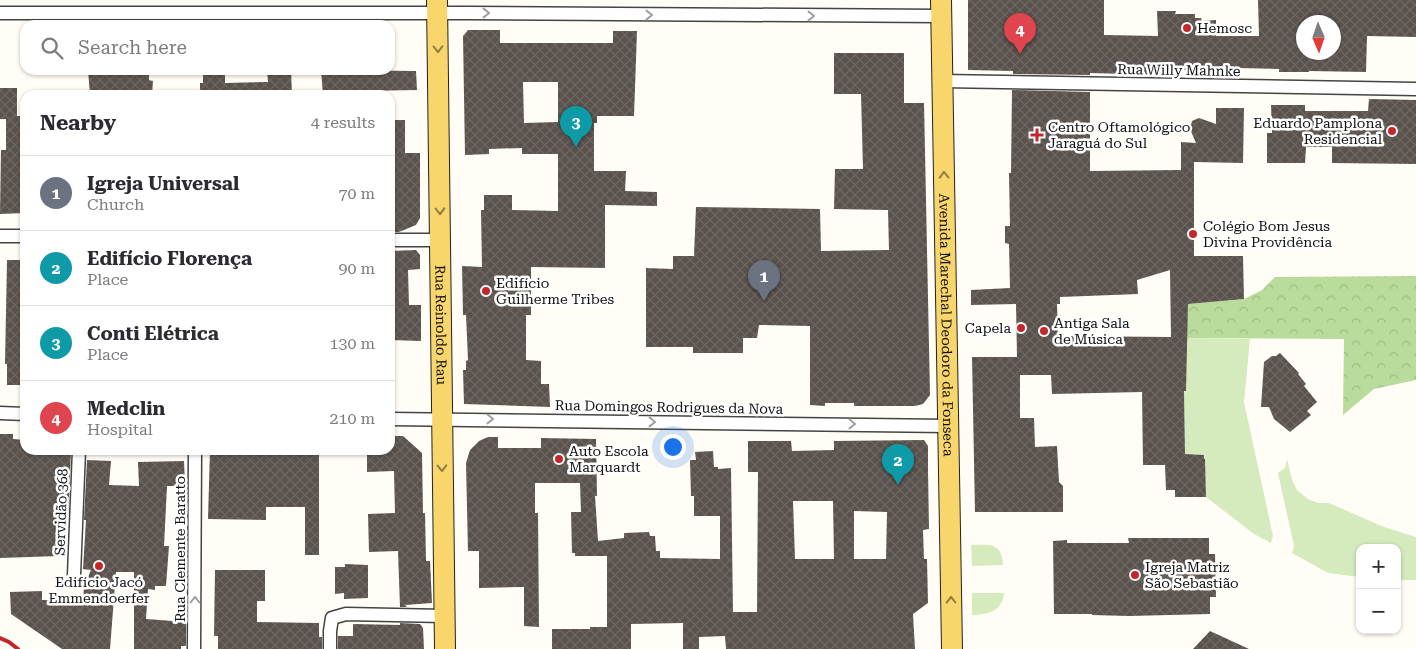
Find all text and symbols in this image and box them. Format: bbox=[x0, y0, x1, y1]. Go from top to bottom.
one-way arrow bbox=[483, 8, 491, 18]
one-way arrow bbox=[646, 10, 653, 20]
one-way arrow bbox=[808, 11, 816, 21]
pin: 4 bbox=[1004, 13, 1036, 54]
north arrow bbox=[1296, 15, 1341, 60]
search box bbox=[20, 20, 395, 75]
place label: Hemosc bbox=[1197, 20, 1252, 36]
marker: Hemosc bbox=[1181, 22, 1193, 34]
icon: search bbox=[38, 34, 66, 62]
text: Search here bbox=[78, 36, 187, 59]
one-way arrow bbox=[433, 45, 443, 53]
street label: Rua Willy Mahnke bbox=[1117, 61, 1241, 79]
pin: 3 bbox=[560, 106, 592, 147]
text: Nearby bbox=[40, 111, 116, 135]
text: 4 results bbox=[311, 113, 375, 132]
place label: Eduardo Pamplona Residencial bbox=[1253, 115, 1383, 147]
place label: Centro Oftamológico Jaraguá do Sul bbox=[1048, 119, 1190, 151]
marker: Eduardo Pamplona Residencial bbox=[1386, 125, 1398, 137]
marker: Centro Oftamológico Jaraguá do Sul bbox=[1030, 128, 1044, 142]
one-way arrow bbox=[939, 171, 949, 179]
text: Igreja Universal bbox=[87, 172, 239, 195]
text: 1 bbox=[52, 184, 60, 203]
text: 70 m bbox=[338, 184, 375, 203]
street label: Avenida Marechal Deodoro da Fonseca bbox=[936, 193, 957, 457]
text: Church bbox=[87, 195, 144, 214]
one-way arrow bbox=[435, 208, 445, 215]
place label: Colégio Bom Jesus Divina Providência bbox=[1203, 218, 1333, 250]
marker: Colégio Bom Jesus Divina Providência bbox=[1187, 228, 1199, 240]
text: Edifício Florença bbox=[87, 247, 252, 270]
text: 2 bbox=[52, 259, 60, 278]
text: 90 m bbox=[338, 259, 375, 278]
pin: 1 bbox=[748, 260, 780, 301]
street label: Rua Reinoldo Rau bbox=[432, 265, 450, 385]
text: Place bbox=[87, 270, 128, 289]
place label: Edifício Guilherme Tribes bbox=[496, 275, 614, 307]
marker: Edifício Guilherme Tribes bbox=[480, 285, 492, 297]
place label: Antiga Sala de Música bbox=[1054, 315, 1130, 347]
place label: Capela bbox=[965, 320, 1011, 336]
text: Conti Elétrica bbox=[87, 322, 219, 345]
marker: Capela bbox=[1015, 322, 1027, 334]
marker: Antiga Sala de Música bbox=[1038, 325, 1050, 337]
text: 3 bbox=[52, 334, 60, 353]
text: 130 m bbox=[329, 334, 375, 353]
text: Place bbox=[87, 345, 128, 364]
text: Medclin bbox=[87, 397, 165, 420]
street label: Rua Domingos Rodrigues da Nova bbox=[555, 397, 784, 417]
text: 4 bbox=[52, 409, 60, 428]
text: 210 m bbox=[329, 409, 375, 428]
one-way arrow bbox=[486, 414, 494, 425]
one-way arrow bbox=[649, 416, 657, 427]
one-way arrow bbox=[849, 419, 857, 429]
text: Hospital bbox=[87, 420, 153, 439]
your location bbox=[660, 434, 686, 460]
place label: Auto Escola Marquardt bbox=[569, 443, 649, 475]
pin: 2 bbox=[882, 444, 914, 485]
marker: Auto Escola Marquardt bbox=[553, 453, 565, 465]
one-way arrow bbox=[437, 464, 447, 472]
street label: Servidão 368 bbox=[51, 468, 71, 556]
street label: Rua Clemente Baratto bbox=[172, 476, 188, 622]
map controls bbox=[1356, 544, 1401, 634]
button: + bbox=[1356, 544, 1401, 589]
place label: Igreja Matriz São Sebastião bbox=[1145, 559, 1239, 591]
marker: Edifício Jacó Emmendoerfer bbox=[93, 560, 105, 572]
marker: Igreja Matriz São Sebastião bbox=[1129, 569, 1141, 581]
place label: Edifício Jacó Emmendoerfer bbox=[48, 574, 150, 606]
button: − bbox=[1356, 589, 1401, 634]
one-way arrow bbox=[190, 596, 200, 604]
one-way arrow bbox=[946, 596, 957, 604]

